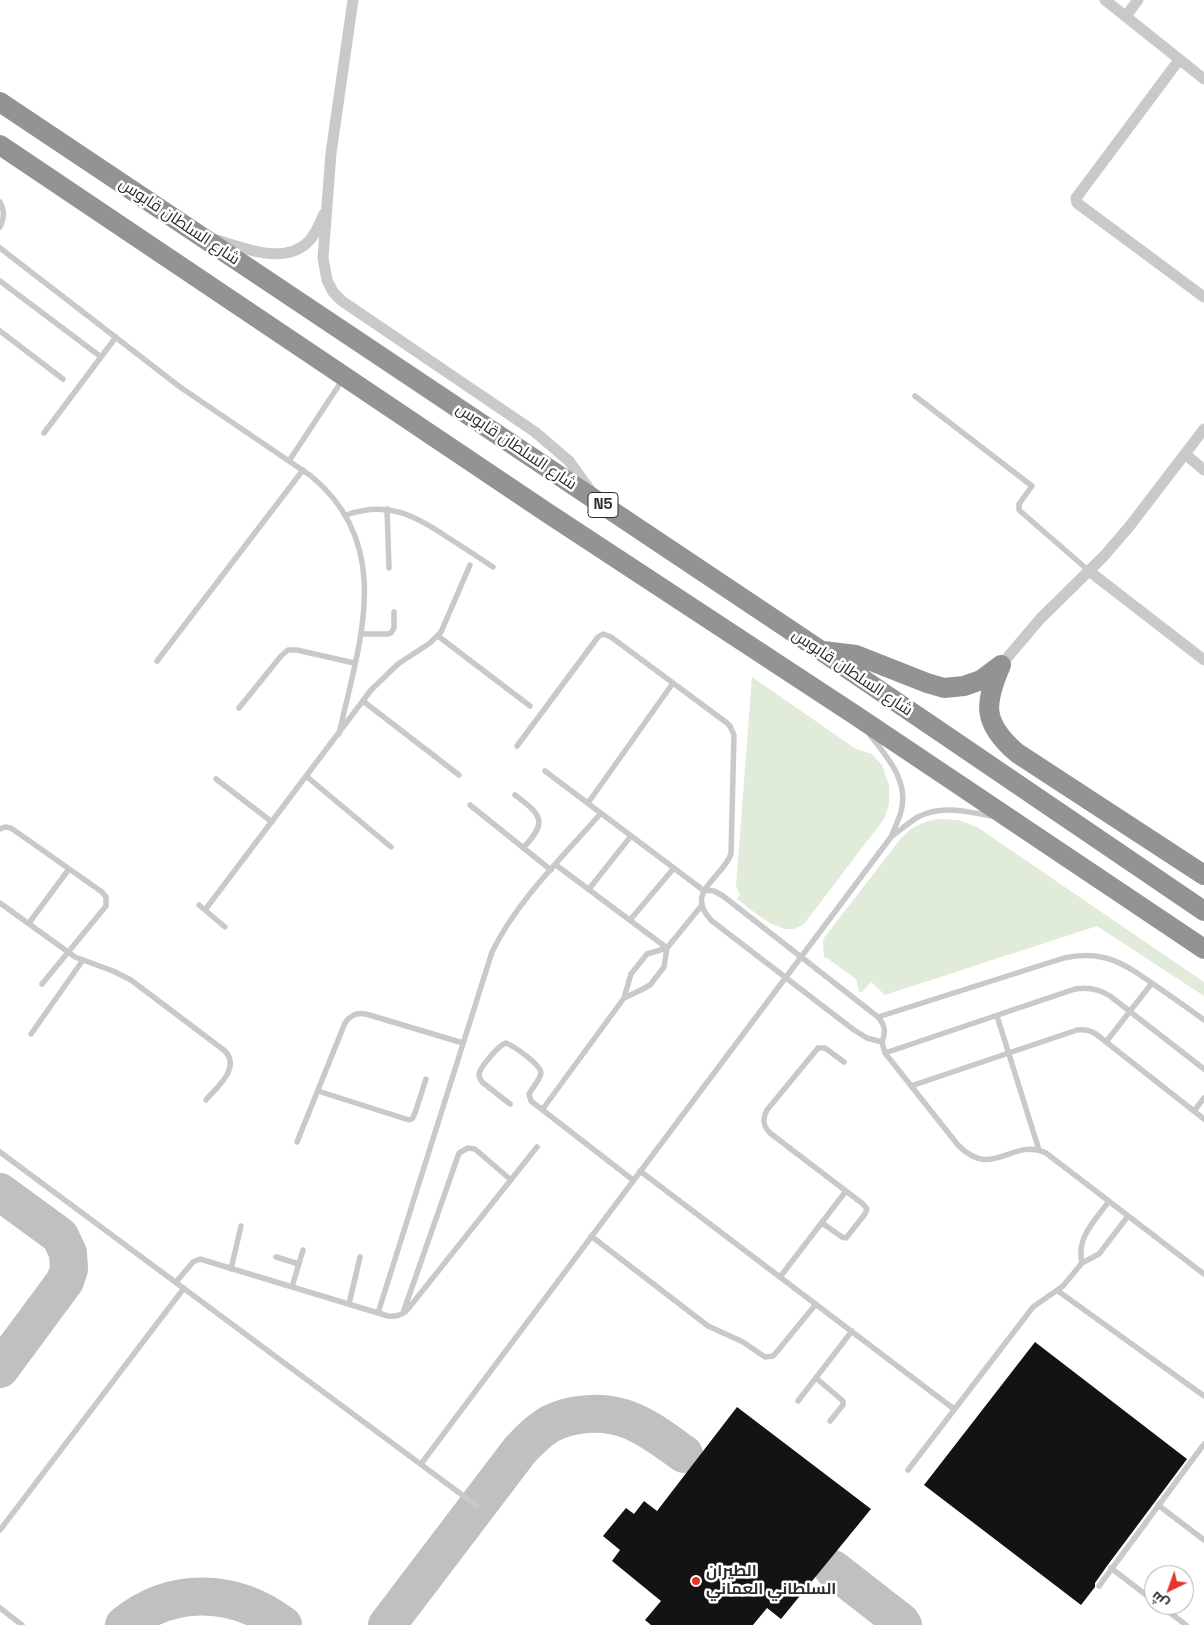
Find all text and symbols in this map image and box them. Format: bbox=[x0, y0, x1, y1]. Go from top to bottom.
street label: شارع السلطان قابوس bbox=[115, 175, 243, 269]
street label: شارع السلطان قابوس bbox=[452, 400, 580, 494]
road number: N5 bbox=[588, 492, 618, 518]
street label: شارع السلطان قابوس bbox=[788, 626, 916, 720]
place label: الطيران السلطاني العماني bbox=[706, 1562, 836, 1600]
north arrow bbox=[1144, 1565, 1194, 1615]
marker: الطيران السلطاني العماني bbox=[690, 1575, 702, 1587]
text: ش bbox=[1147, 1588, 1172, 1613]

